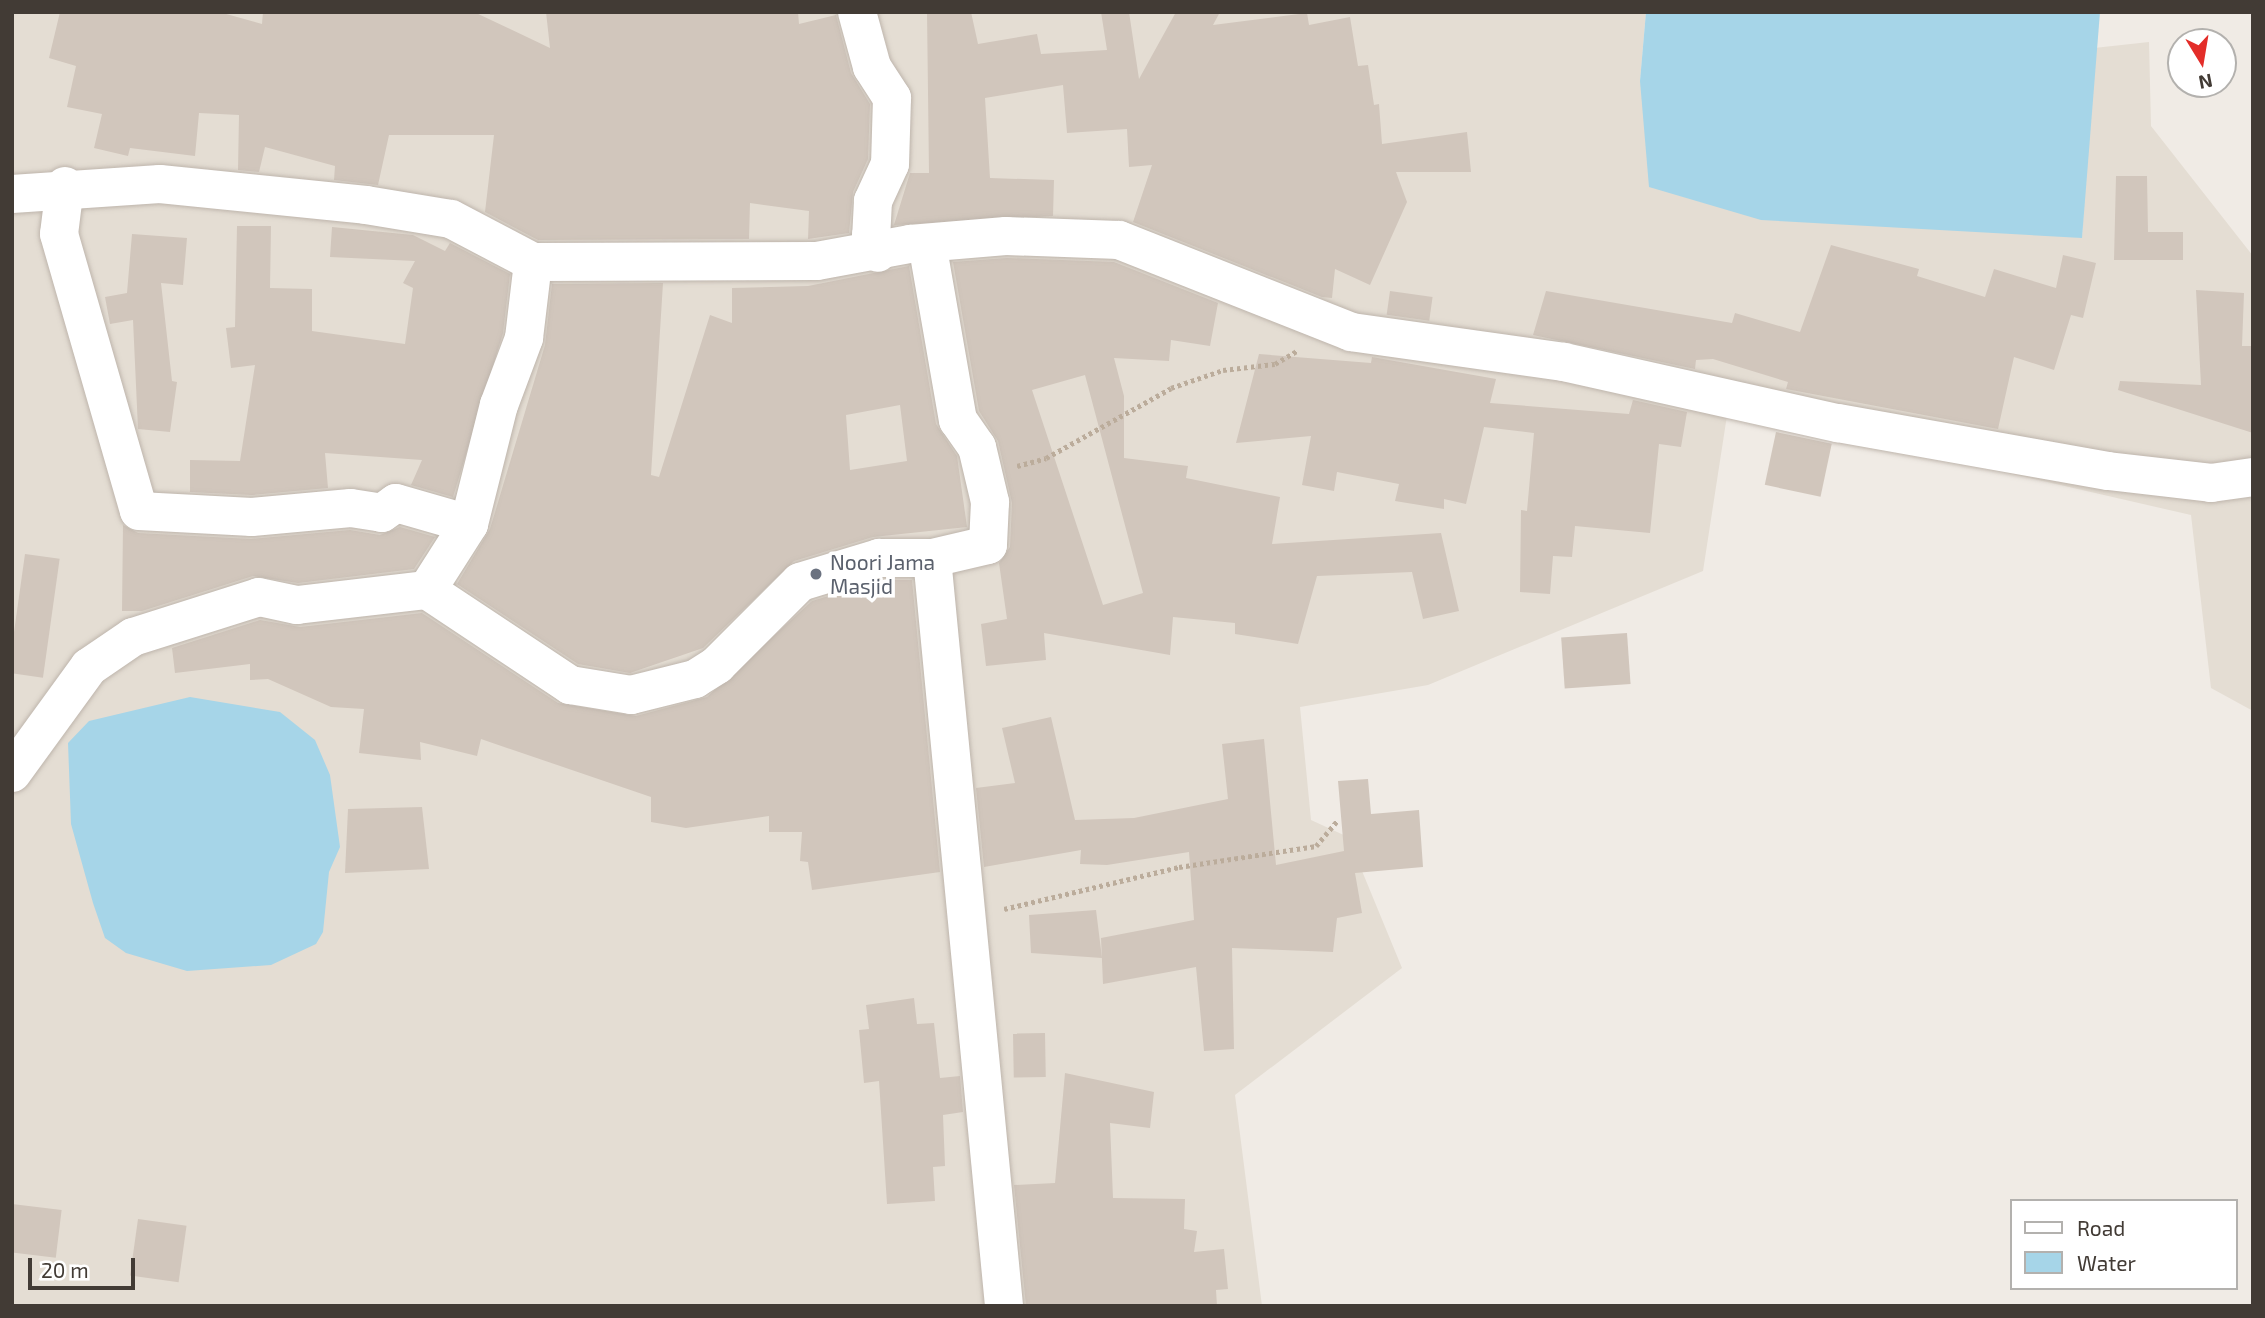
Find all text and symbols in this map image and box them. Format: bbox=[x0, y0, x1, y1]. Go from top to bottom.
north arrow bbox=[2167, 28, 2237, 98]
text: N bbox=[2197, 70, 2215, 95]
place label: Noori Jama Masjid bbox=[830, 549, 936, 599]
marker: Noori Jama Masjid bbox=[808, 566, 824, 582]
legend bbox=[2010, 1199, 2237, 1290]
text: Road bbox=[2077, 1215, 2125, 1240]
scale bar bbox=[32, 1244, 138, 1288]
text: Water bbox=[2077, 1250, 2136, 1275]
text: 20 m bbox=[41, 1257, 89, 1282]

